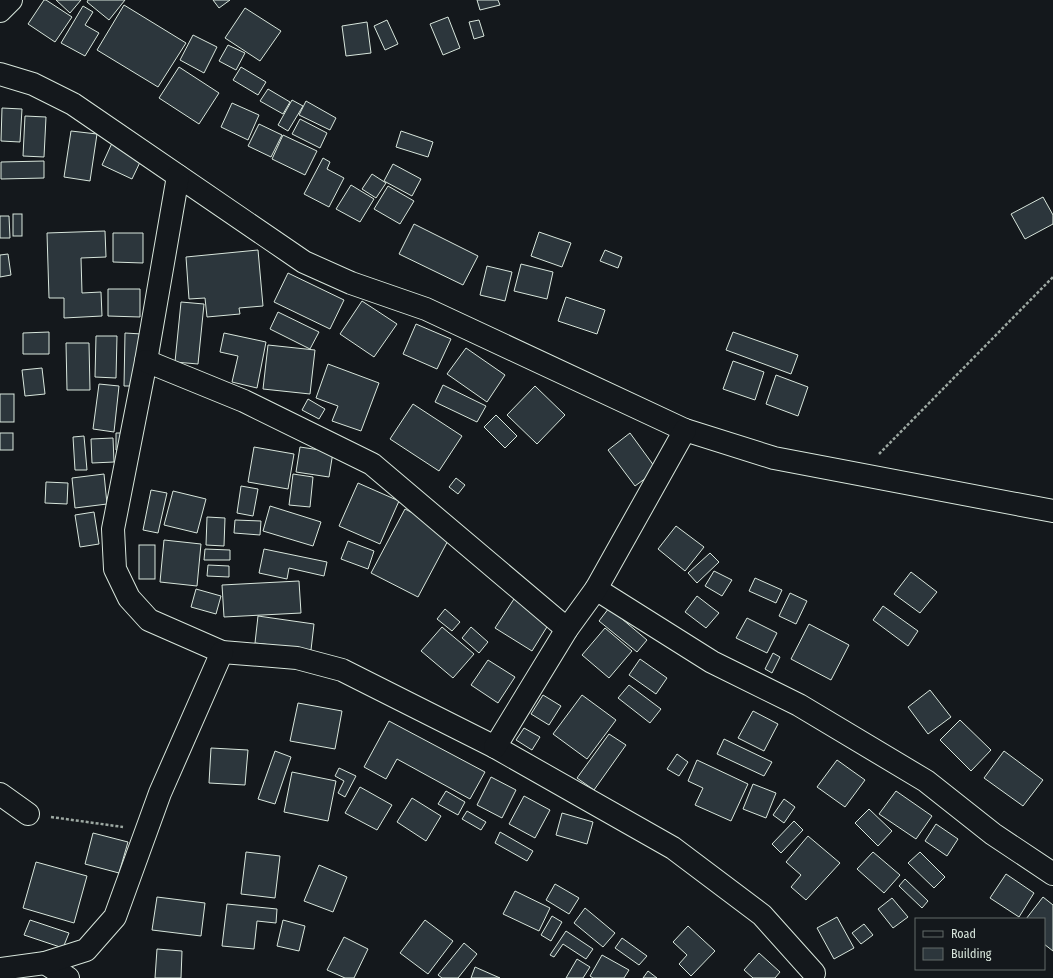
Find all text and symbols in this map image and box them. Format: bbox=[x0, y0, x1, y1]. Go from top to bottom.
legend bbox=[915, 918, 1045, 970]
text: Road bbox=[951, 927, 976, 941]
text: Building bbox=[951, 947, 992, 961]

